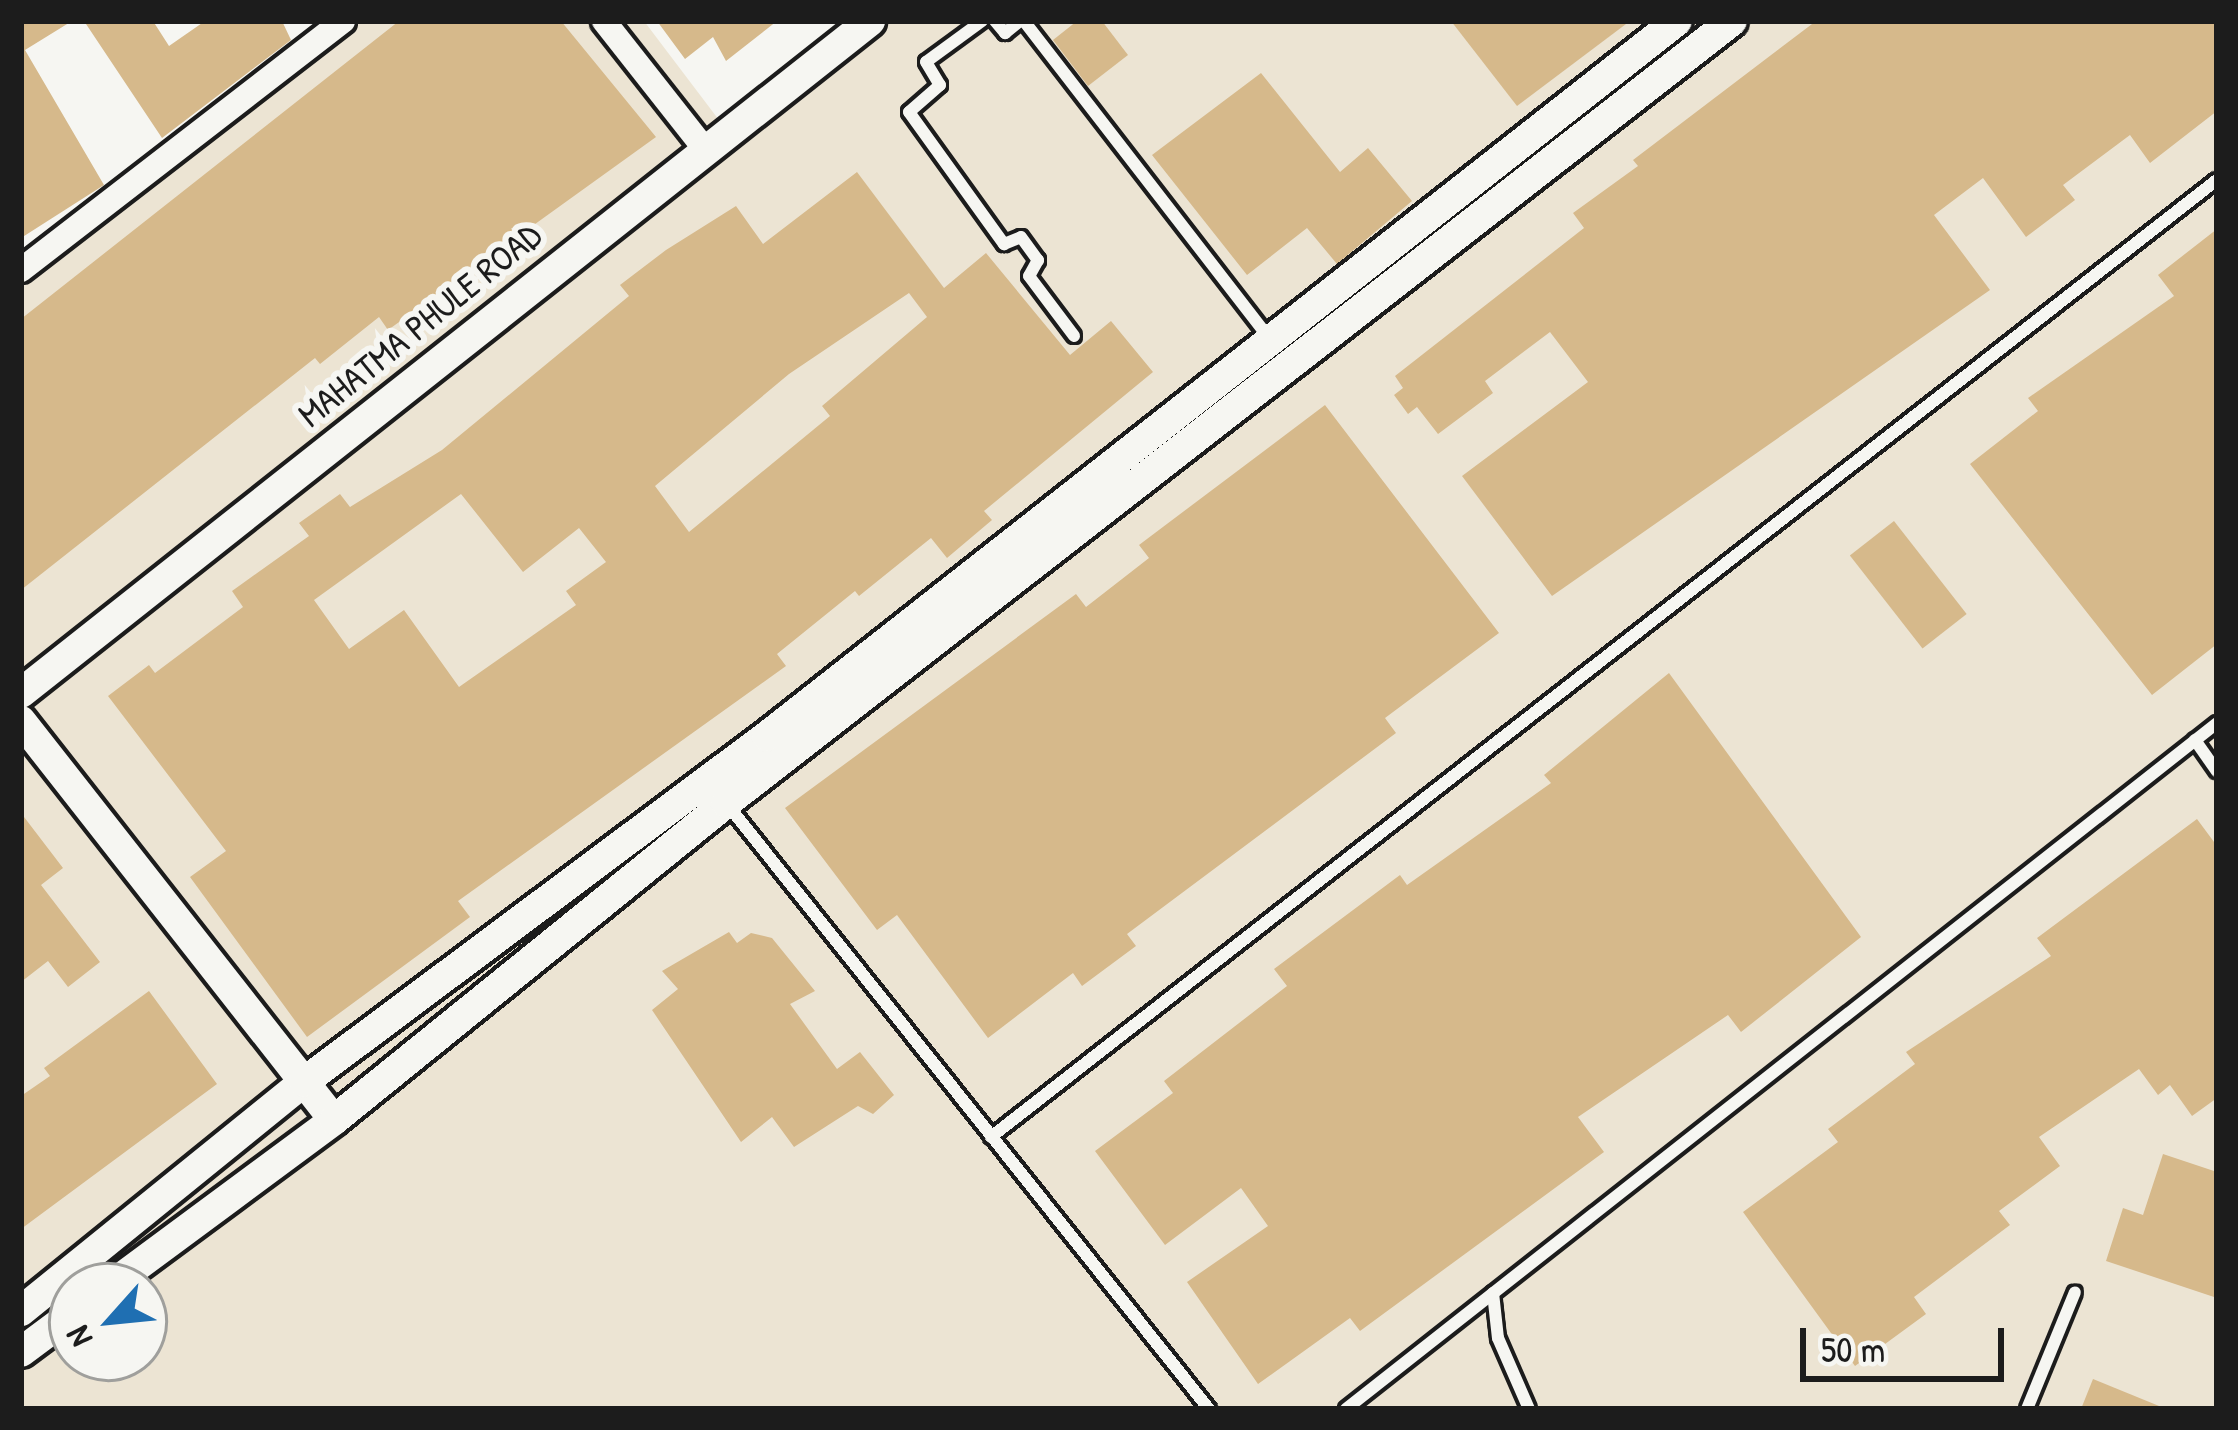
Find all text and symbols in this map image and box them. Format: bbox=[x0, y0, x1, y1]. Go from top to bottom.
street label: MAHATMA PHULE ROAD bbox=[289, 213, 549, 435]
north arrow bbox=[48, 1262, 168, 1382]
scale bar bbox=[1806, 1304, 2010, 1378]
text: N bbox=[55, 1319, 102, 1355]
text: 50 m bbox=[1821, 1324, 1885, 1373]

